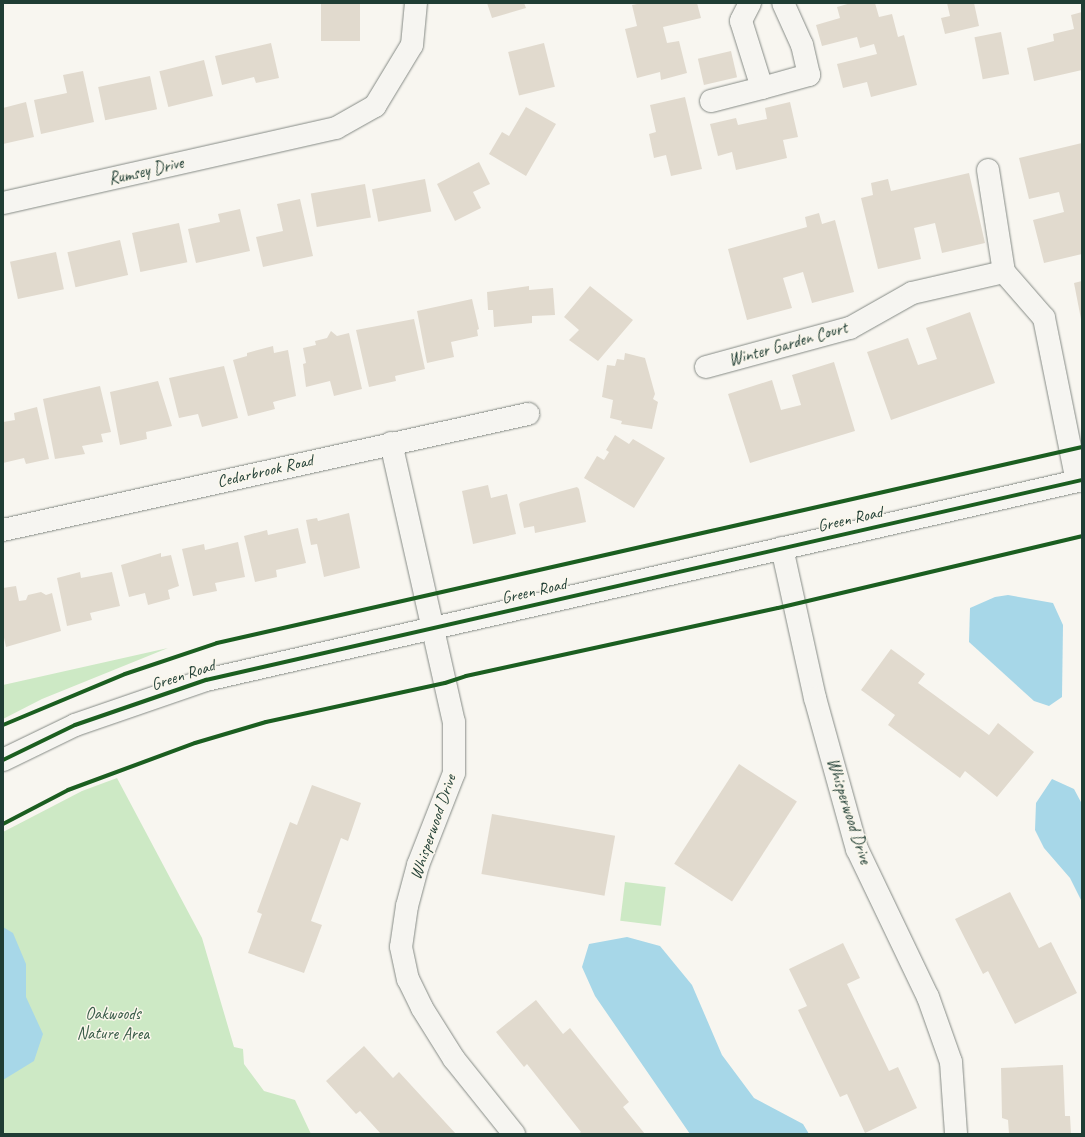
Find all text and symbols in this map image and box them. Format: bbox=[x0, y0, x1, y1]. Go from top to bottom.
street label: Rumsey Drive bbox=[107, 152, 185, 190]
street label: Winter Garden Court bbox=[726, 317, 850, 371]
street label: Cedarbrook Road bbox=[215, 450, 315, 492]
street label: Green Road bbox=[816, 502, 884, 536]
street label: Green Road bbox=[500, 574, 568, 608]
street label: Green Road bbox=[149, 655, 217, 695]
street label: Whisperwood Drive bbox=[822, 756, 876, 866]
street label: Whisperwood Drive bbox=[405, 772, 461, 882]
park label: Oakwoods Nature Area bbox=[77, 1004, 149, 1044]

